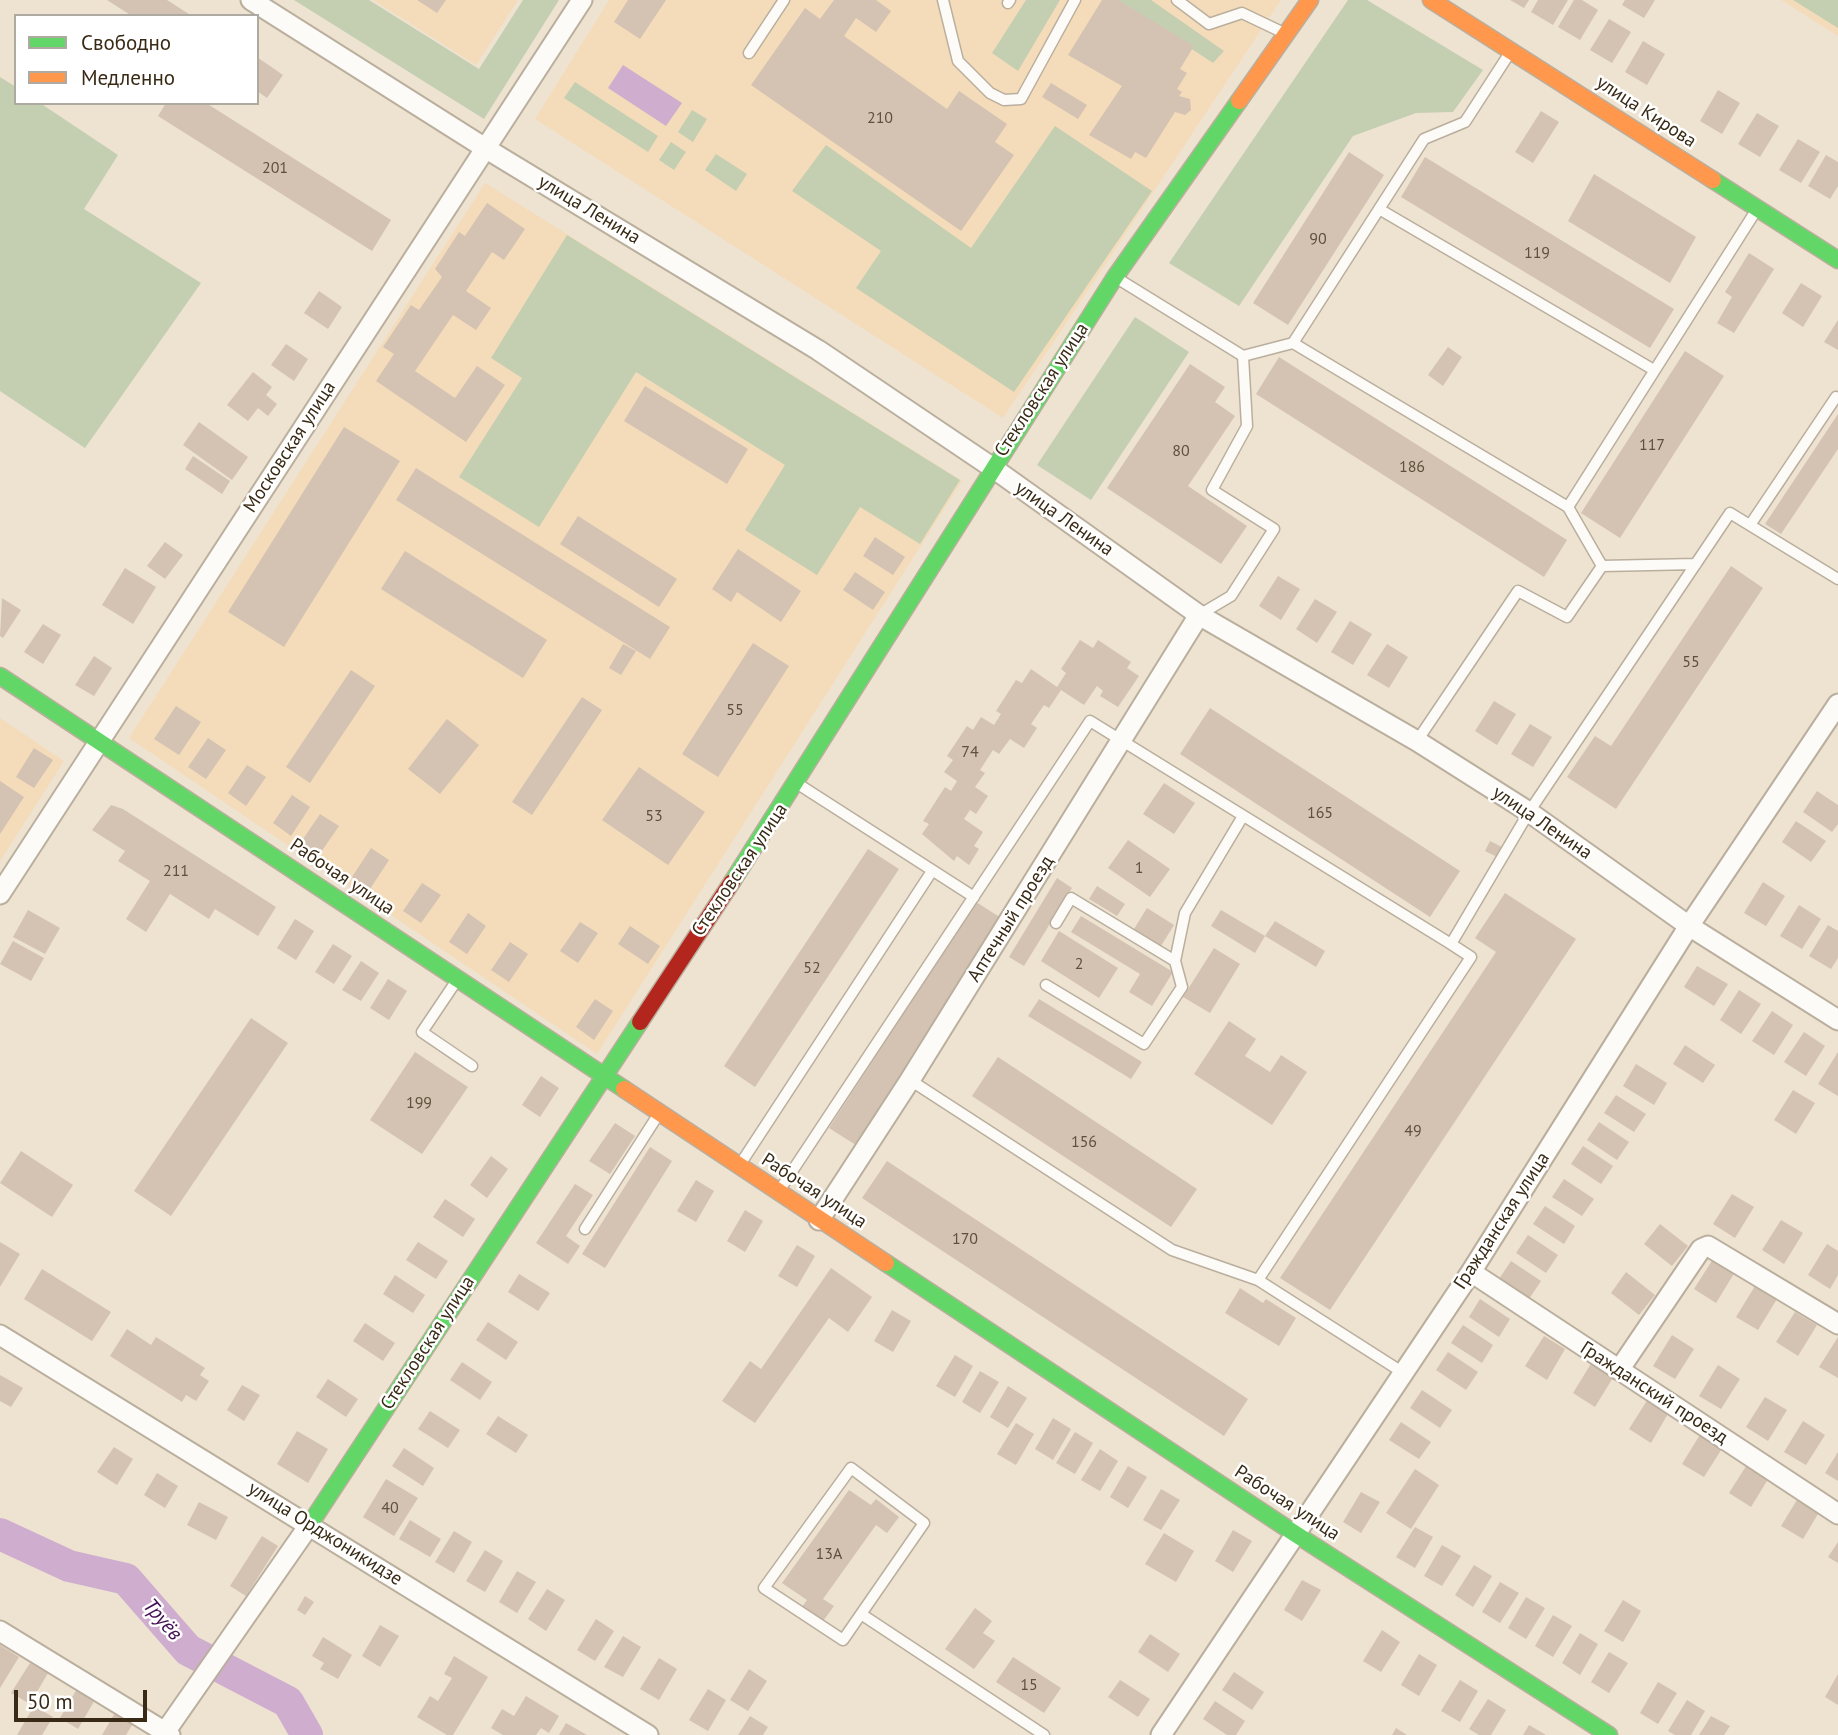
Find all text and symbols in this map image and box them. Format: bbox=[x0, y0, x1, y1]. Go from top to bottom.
legend bbox=[14, 14, 259, 105]
text: Свободно bbox=[81, 29, 171, 56]
text: Медленно bbox=[81, 64, 175, 91]
street label: улица Кирова bbox=[1592, 71, 1700, 153]
house number: 210 bbox=[867, 108, 893, 128]
house number: 201 bbox=[262, 158, 288, 178]
street label: улица Ленина bbox=[534, 171, 644, 249]
house number: 90 bbox=[1309, 229, 1327, 249]
house number: 119 bbox=[1524, 243, 1550, 263]
street label: Стекловская улица bbox=[990, 319, 1094, 461]
street label: Московская улица bbox=[239, 377, 341, 517]
house number: 117 bbox=[1639, 435, 1665, 455]
house number: 80 bbox=[1172, 441, 1190, 461]
house number: 186 bbox=[1399, 457, 1425, 477]
street label: улица Ленина bbox=[1010, 477, 1118, 561]
house number: 55 bbox=[1682, 652, 1700, 672]
house number: 55 bbox=[726, 700, 744, 720]
house number: 74 bbox=[961, 742, 979, 762]
street label: улица Ленина bbox=[1488, 781, 1596, 865]
street label: Стекловская улица bbox=[687, 799, 793, 941]
house number: 165 bbox=[1307, 803, 1333, 823]
house number: 53 bbox=[645, 806, 663, 826]
street label: Рабочая улица bbox=[285, 834, 399, 920]
street label: Аптечный проезд bbox=[963, 852, 1059, 986]
house number: 1 bbox=[1135, 858, 1143, 878]
house number: 211 bbox=[163, 861, 189, 881]
house number: 2 bbox=[1075, 954, 1083, 974]
house number: 52 bbox=[803, 958, 821, 978]
house number: 199 bbox=[406, 1093, 432, 1113]
house number: 49 bbox=[1404, 1121, 1422, 1141]
house number: 156 bbox=[1071, 1132, 1097, 1152]
street label: Гражданская улица bbox=[1449, 1148, 1555, 1294]
street label: Рабочая улица bbox=[757, 1149, 871, 1233]
house number: 170 bbox=[952, 1229, 978, 1249]
street label: Стекловская улица bbox=[376, 1272, 480, 1414]
street label: Гражданский проезд bbox=[1576, 1337, 1732, 1449]
street label: Рабочая улица bbox=[1230, 1461, 1344, 1545]
street label: улица Орджоникидзе bbox=[244, 1477, 406, 1591]
house number: 40 bbox=[381, 1498, 399, 1518]
house number: 13А bbox=[816, 1544, 842, 1564]
water label: Труёв bbox=[137, 1594, 187, 1646]
house number: 15 bbox=[1020, 1675, 1038, 1695]
scale bar bbox=[18, 1676, 150, 1720]
text: 50 m bbox=[27, 1688, 73, 1715]

